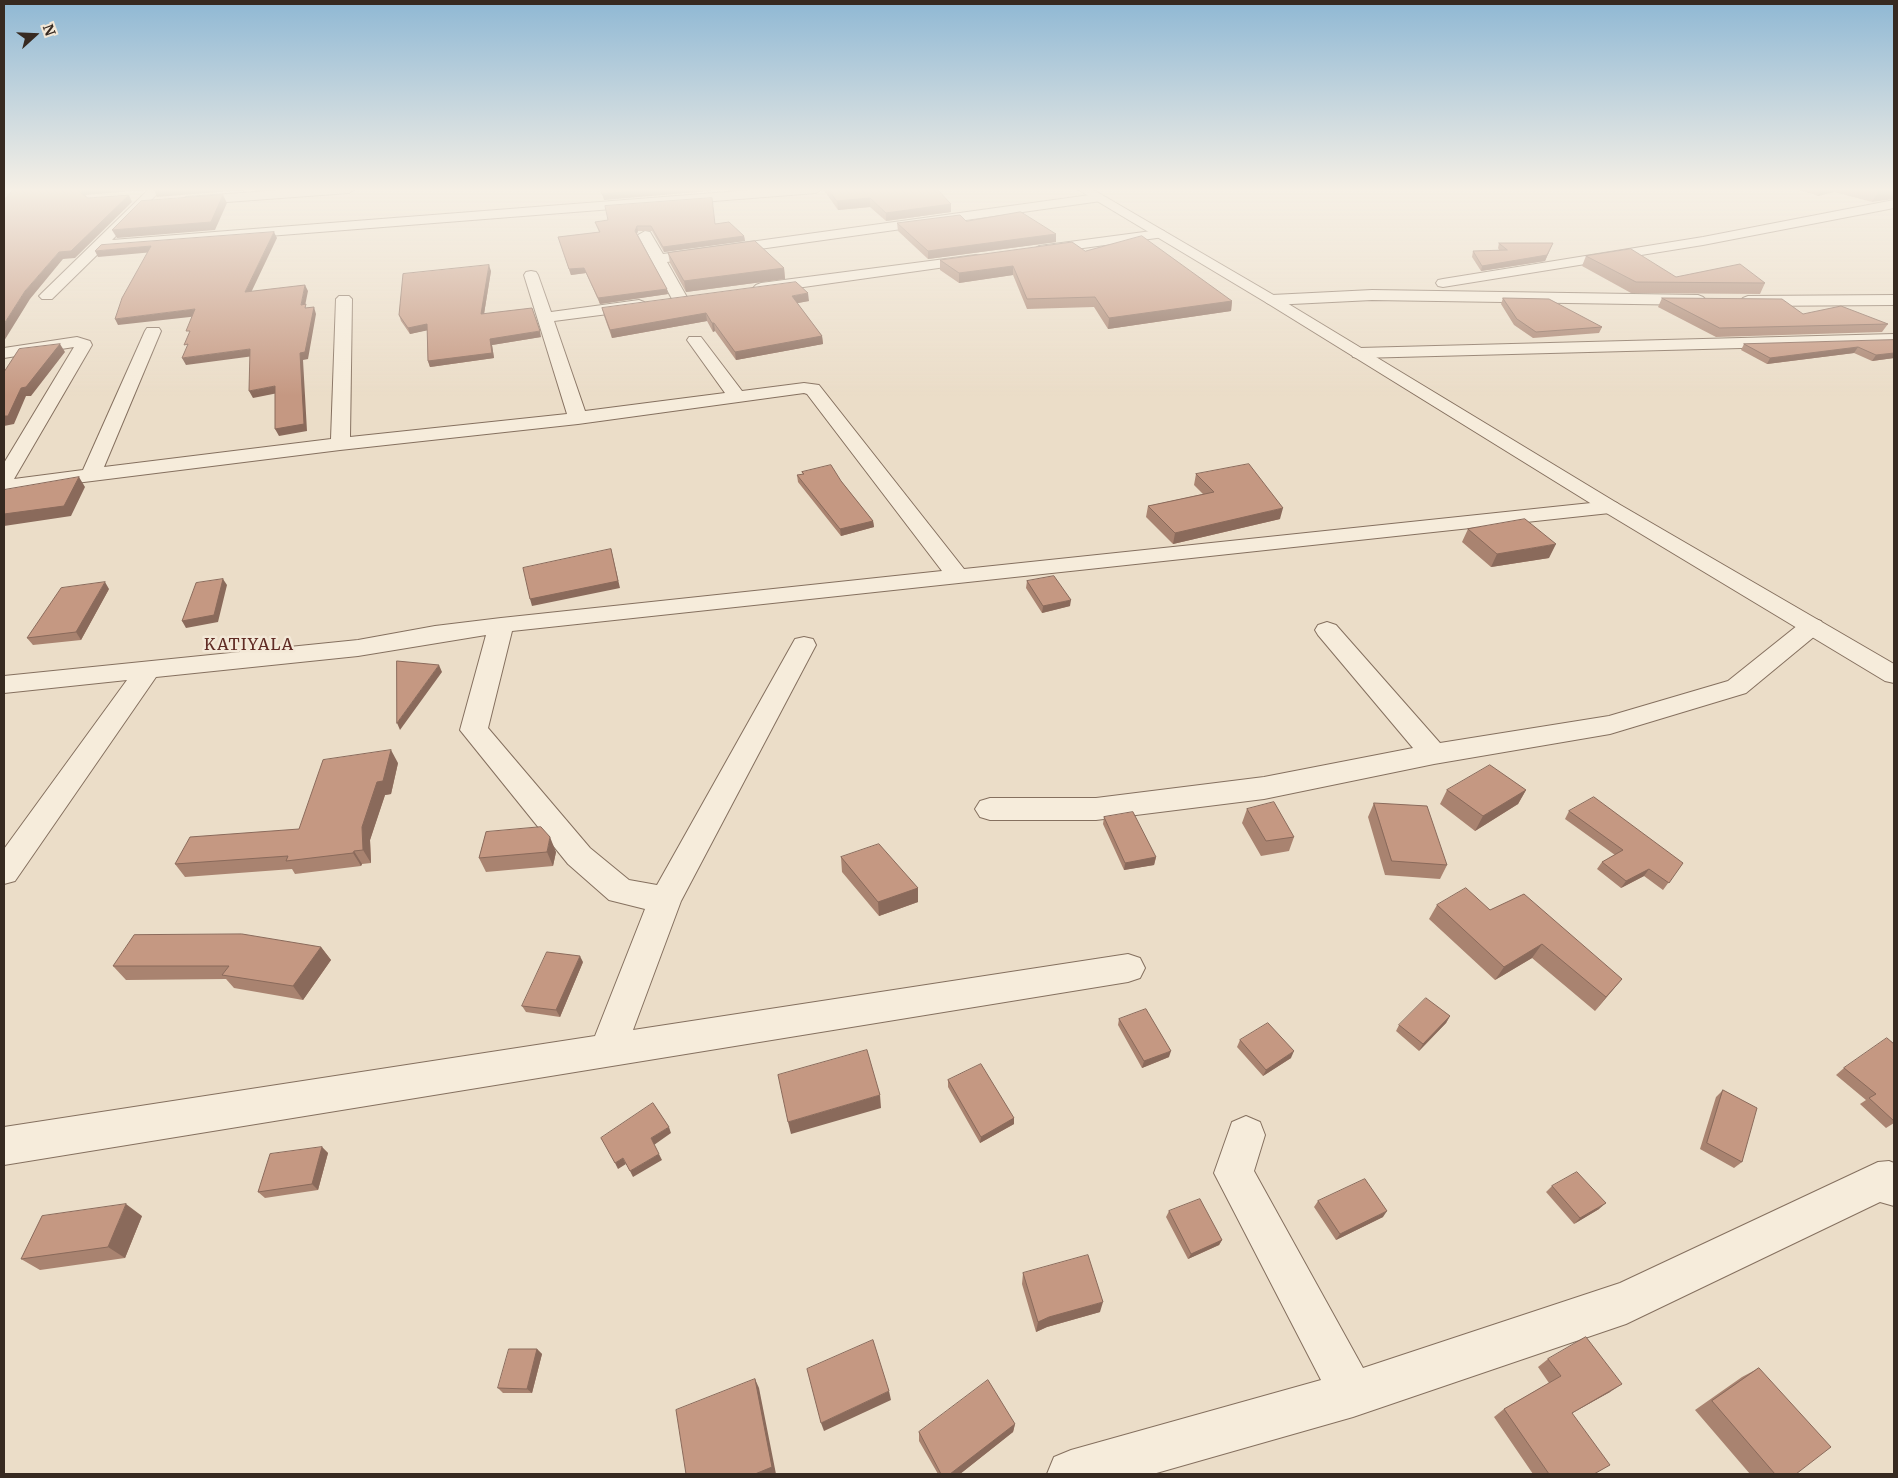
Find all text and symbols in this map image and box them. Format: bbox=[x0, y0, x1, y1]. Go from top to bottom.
north arrow bbox=[10, 10, 60, 60]
text: N bbox=[39, 22, 59, 38]
district label: KATIYALA bbox=[203, 635, 295, 655]

